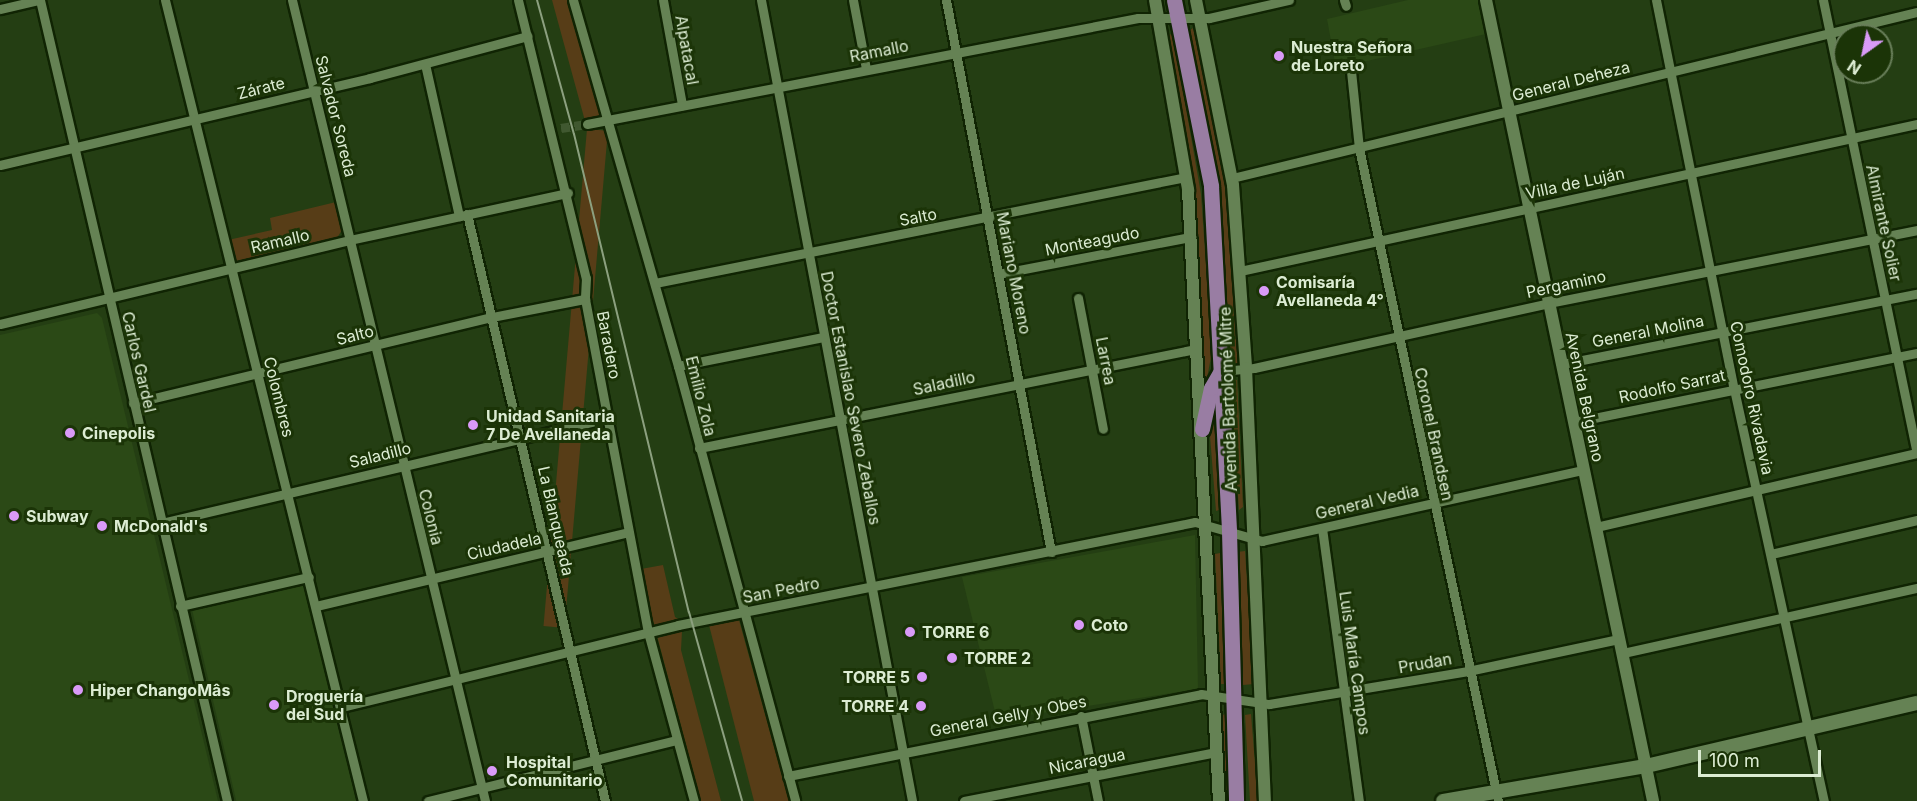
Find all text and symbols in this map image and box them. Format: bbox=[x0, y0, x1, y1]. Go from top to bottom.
street label: Alpatacal bbox=[671, 14, 703, 86]
north arrow bbox=[1833, 24, 1893, 84]
street label: Ramallo bbox=[848, 36, 910, 66]
place label: Nuestra Señora de Loreto bbox=[1291, 37, 1412, 75]
marker: Nuestra Señora de Loreto bbox=[1272, 49, 1286, 63]
street label: Salvador Soreda bbox=[312, 53, 360, 179]
text: N bbox=[1844, 56, 1865, 79]
street label: General Deheza bbox=[1510, 57, 1632, 105]
street label: Zárate bbox=[235, 73, 287, 103]
street label: Villa de Luján bbox=[1524, 163, 1626, 203]
street label: Almirante Solier bbox=[1862, 163, 1906, 283]
street label: Salto bbox=[898, 204, 938, 230]
street label: Mariano Moreno bbox=[993, 210, 1035, 336]
street label: Monteagudo bbox=[1043, 222, 1141, 260]
street label: Ramallo bbox=[249, 225, 311, 257]
street label: Pergamino bbox=[1524, 266, 1608, 302]
street label: Doctor Estanislao Severo Zeballos bbox=[817, 270, 885, 526]
place label: Comisaría Avellaneda 4° bbox=[1276, 272, 1384, 310]
marker: Comisaría Avellaneda 4° bbox=[1257, 284, 1271, 298]
street label: Avenida Bartolomé Mitre bbox=[1215, 306, 1241, 492]
street label: Baradero bbox=[593, 309, 625, 381]
street label: Carlos Gardel bbox=[118, 310, 160, 414]
street label: General Molina bbox=[1590, 311, 1706, 351]
street label: Comodoro Rivadavia bbox=[1726, 319, 1778, 477]
street label: Salto bbox=[334, 321, 376, 349]
street label: Avenida Belgrano bbox=[1562, 330, 1608, 464]
street label: Larrea bbox=[1092, 335, 1120, 387]
street label: Emilio Zola bbox=[682, 354, 720, 438]
street label: Colombres bbox=[260, 355, 298, 439]
street label: Rodolfo Sarrat bbox=[1617, 365, 1727, 407]
street label: Coronel Brandsen bbox=[1410, 366, 1458, 502]
street label: Saladillo bbox=[911, 367, 977, 399]
place label: Unidad Sanitaria 7 De Avellaneda bbox=[486, 406, 615, 444]
marker: Unidad Sanitaria 7 De Avellaneda bbox=[464, 416, 482, 434]
place label: Cinepolis bbox=[82, 423, 155, 443]
marker: Cinepolis bbox=[63, 426, 77, 440]
street label: Saladillo bbox=[347, 438, 413, 472]
street label: La Blanqueada bbox=[534, 464, 578, 578]
street label: General Vedia bbox=[1313, 481, 1421, 523]
street label: Colonia bbox=[415, 487, 447, 547]
place label: Subway bbox=[26, 506, 89, 526]
marker: Subway bbox=[7, 509, 21, 523]
place label: McDonald's bbox=[114, 516, 208, 536]
marker: McDonald's bbox=[95, 519, 109, 533]
street label: Ciudadela bbox=[465, 528, 543, 564]
street label: San Pedro bbox=[741, 573, 821, 607]
street label: Luis María Campos bbox=[1335, 590, 1375, 736]
place label: Coto bbox=[1091, 615, 1128, 635]
marker: Coto bbox=[1072, 618, 1086, 632]
place label: TORRE 6 bbox=[922, 622, 989, 642]
marker: TORRE 6 bbox=[903, 625, 917, 639]
place label: TORRE 2 bbox=[964, 648, 1031, 668]
street label: Prudan bbox=[1397, 649, 1453, 677]
marker: TORRE 2 bbox=[945, 651, 959, 665]
place label: TORRE 5 bbox=[843, 667, 910, 687]
marker: TORRE 5 bbox=[915, 670, 929, 684]
place label: Hiper ChangoMâs bbox=[90, 680, 230, 700]
marker: Hiper ChangoMâs bbox=[71, 683, 85, 697]
place label: Droguería del Sud bbox=[286, 686, 363, 724]
street label: General Gelly y Obes bbox=[928, 691, 1088, 741]
place label: TORRE 4 bbox=[841, 696, 909, 716]
marker: Droguería del Sud bbox=[267, 698, 281, 712]
marker: TORRE 4 bbox=[914, 699, 928, 713]
scale bar bbox=[1701, 738, 1824, 776]
street label: Nicaragua bbox=[1047, 744, 1127, 778]
text: 100 m bbox=[1709, 750, 1760, 771]
place label: Hospital Comunitario bbox=[506, 752, 603, 790]
marker: Hospital Comunitario bbox=[483, 762, 501, 780]

